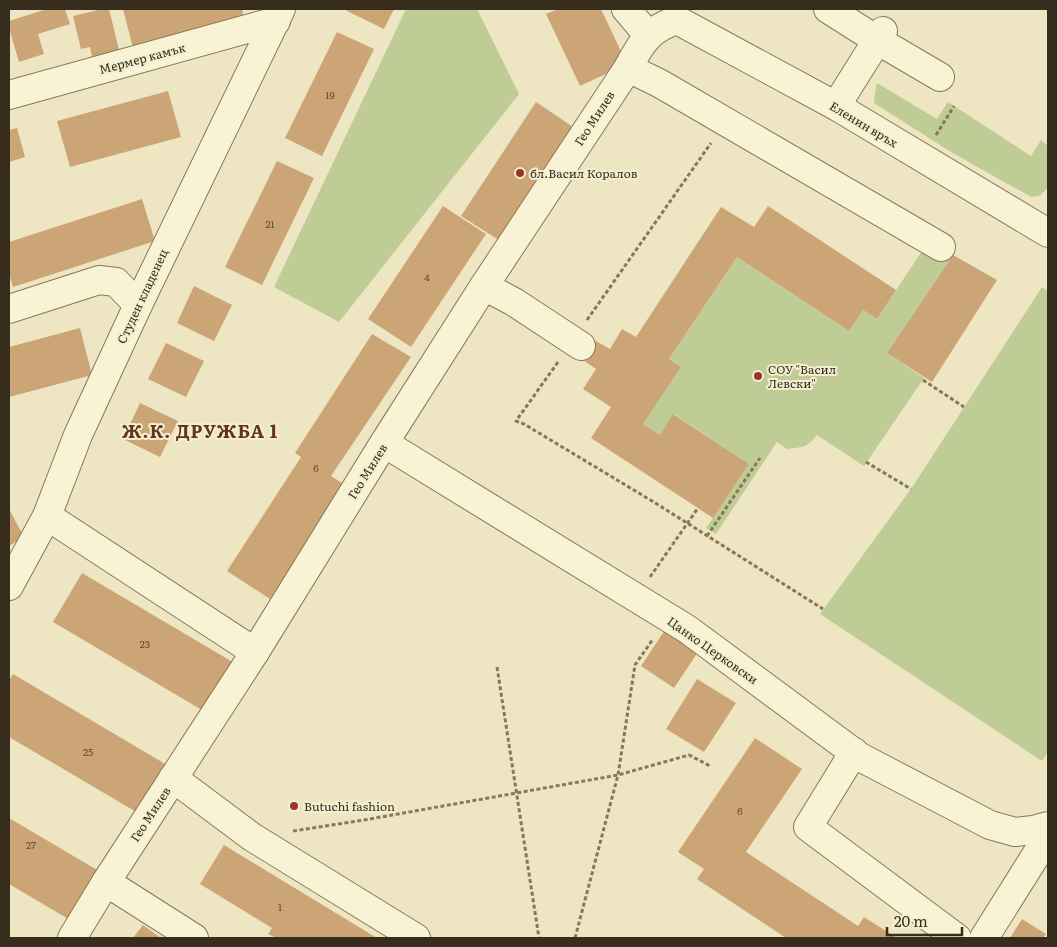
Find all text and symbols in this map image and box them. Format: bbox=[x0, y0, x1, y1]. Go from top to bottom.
street label: Мермер камък bbox=[97, 38, 187, 78]
house number: 19 bbox=[325, 87, 335, 102]
street label: Гео Милев bbox=[569, 87, 619, 149]
street label: Еленин връх bbox=[826, 96, 902, 152]
place label: бл.Васил Коралов bbox=[530, 164, 638, 182]
marker: бл.Васил Коралов bbox=[514, 167, 526, 179]
house number: 21 bbox=[265, 216, 275, 231]
street label: Студен кладенец bbox=[112, 246, 172, 346]
house number: 4 bbox=[424, 269, 430, 284]
place label: СОУ "Васил Левски" bbox=[768, 360, 836, 392]
marker: СОУ "Васил Левски" bbox=[752, 370, 764, 382]
district label: Ж.К. ДРУЖБА 1 bbox=[122, 417, 278, 444]
street label: Гео Милев bbox=[343, 440, 391, 502]
house number: 6 bbox=[313, 460, 319, 475]
street label: Цанко Церковски bbox=[664, 612, 762, 688]
house number: 23 bbox=[140, 636, 150, 651]
house number: 25 bbox=[83, 744, 93, 759]
street label: Гео Милев bbox=[125, 783, 175, 845]
place label: Butuchi fashion bbox=[304, 797, 395, 815]
marker: Butuchi fashion bbox=[288, 800, 300, 812]
house number: 6 bbox=[737, 803, 743, 818]
house number: 27 bbox=[26, 837, 36, 852]
house number: 1 bbox=[278, 899, 282, 914]
scale bar bbox=[887, 904, 962, 936]
text: 20 m bbox=[894, 909, 928, 932]

